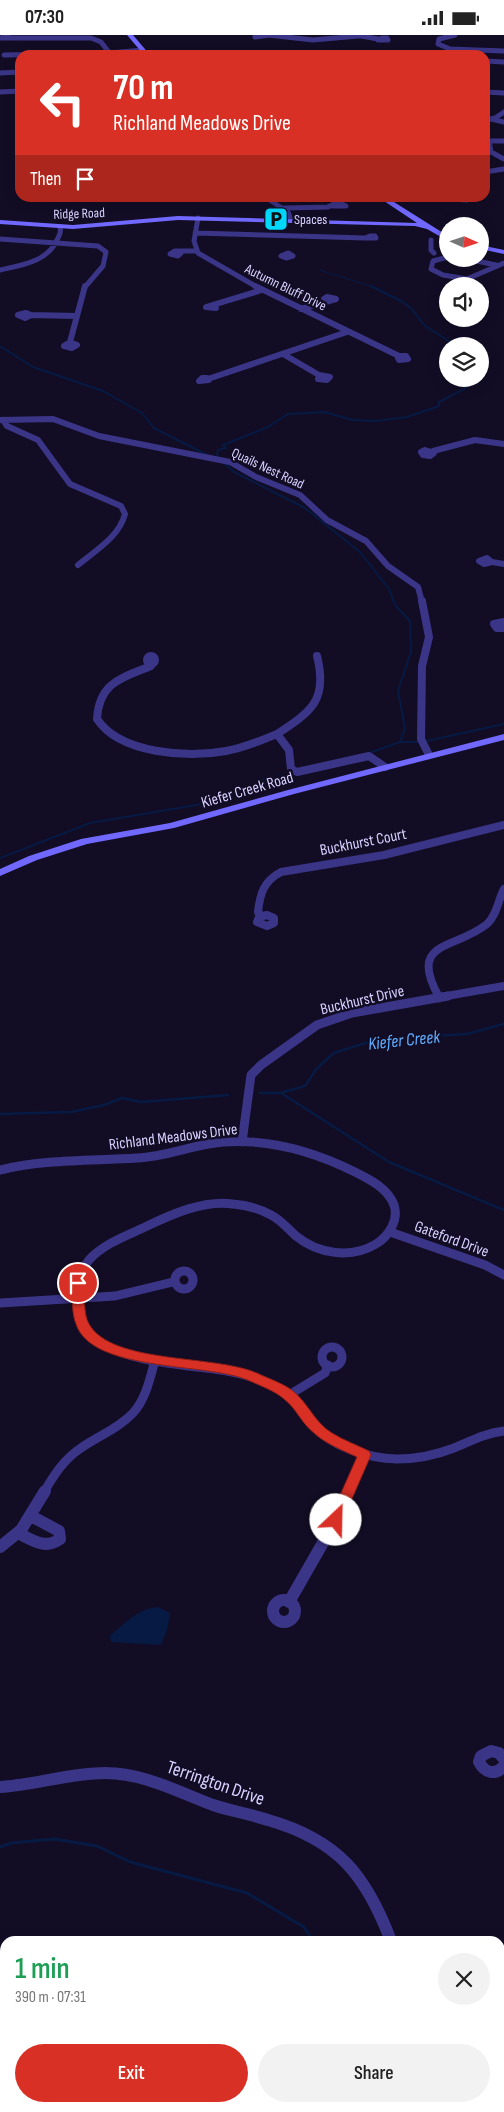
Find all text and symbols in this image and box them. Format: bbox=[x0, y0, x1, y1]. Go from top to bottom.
text: 07:30 bbox=[25, 6, 64, 29]
text: 70 m bbox=[113, 67, 173, 110]
icon: left bbox=[30, 70, 95, 135]
text: Richland Meadows Drive bbox=[113, 110, 291, 137]
icon: arrive bbox=[71, 165, 99, 193]
text: Then bbox=[30, 168, 61, 191]
street label: Ridge Road bbox=[53, 204, 105, 223]
parking icon: Spaces bbox=[263, 206, 289, 232]
place label: Spaces bbox=[294, 211, 327, 228]
north arrow bbox=[439, 217, 489, 267]
map controls bbox=[439, 217, 489, 387]
street label: Autumn Bluff Drive bbox=[241, 260, 329, 315]
button: sound bbox=[439, 277, 489, 327]
button: layers bbox=[439, 337, 489, 387]
street label: Quails Nest Road bbox=[229, 444, 307, 493]
street label: Kiefer Creek Road bbox=[199, 768, 296, 813]
street label: Buckhurst Court bbox=[318, 825, 408, 860]
street label: Buckhurst Drive bbox=[319, 982, 406, 1019]
water label: Kiefer Creek bbox=[367, 1026, 442, 1055]
street label: Richland Meadows Drive bbox=[108, 1120, 239, 1155]
street label: Gateford Drive bbox=[412, 1217, 491, 1262]
pin bbox=[57, 1262, 99, 1304]
icon: arrive bbox=[64, 1269, 92, 1297]
position arrow bbox=[309, 1493, 361, 1545]
street label: Terrington Drive bbox=[164, 1756, 267, 1811]
text: 1 min bbox=[15, 1951, 70, 1987]
button: close bbox=[438, 1953, 490, 2005]
text: 390 m · 07:31 bbox=[15, 1988, 86, 2007]
button: Exit bbox=[15, 2044, 248, 2102]
button: Share bbox=[258, 2044, 490, 2102]

